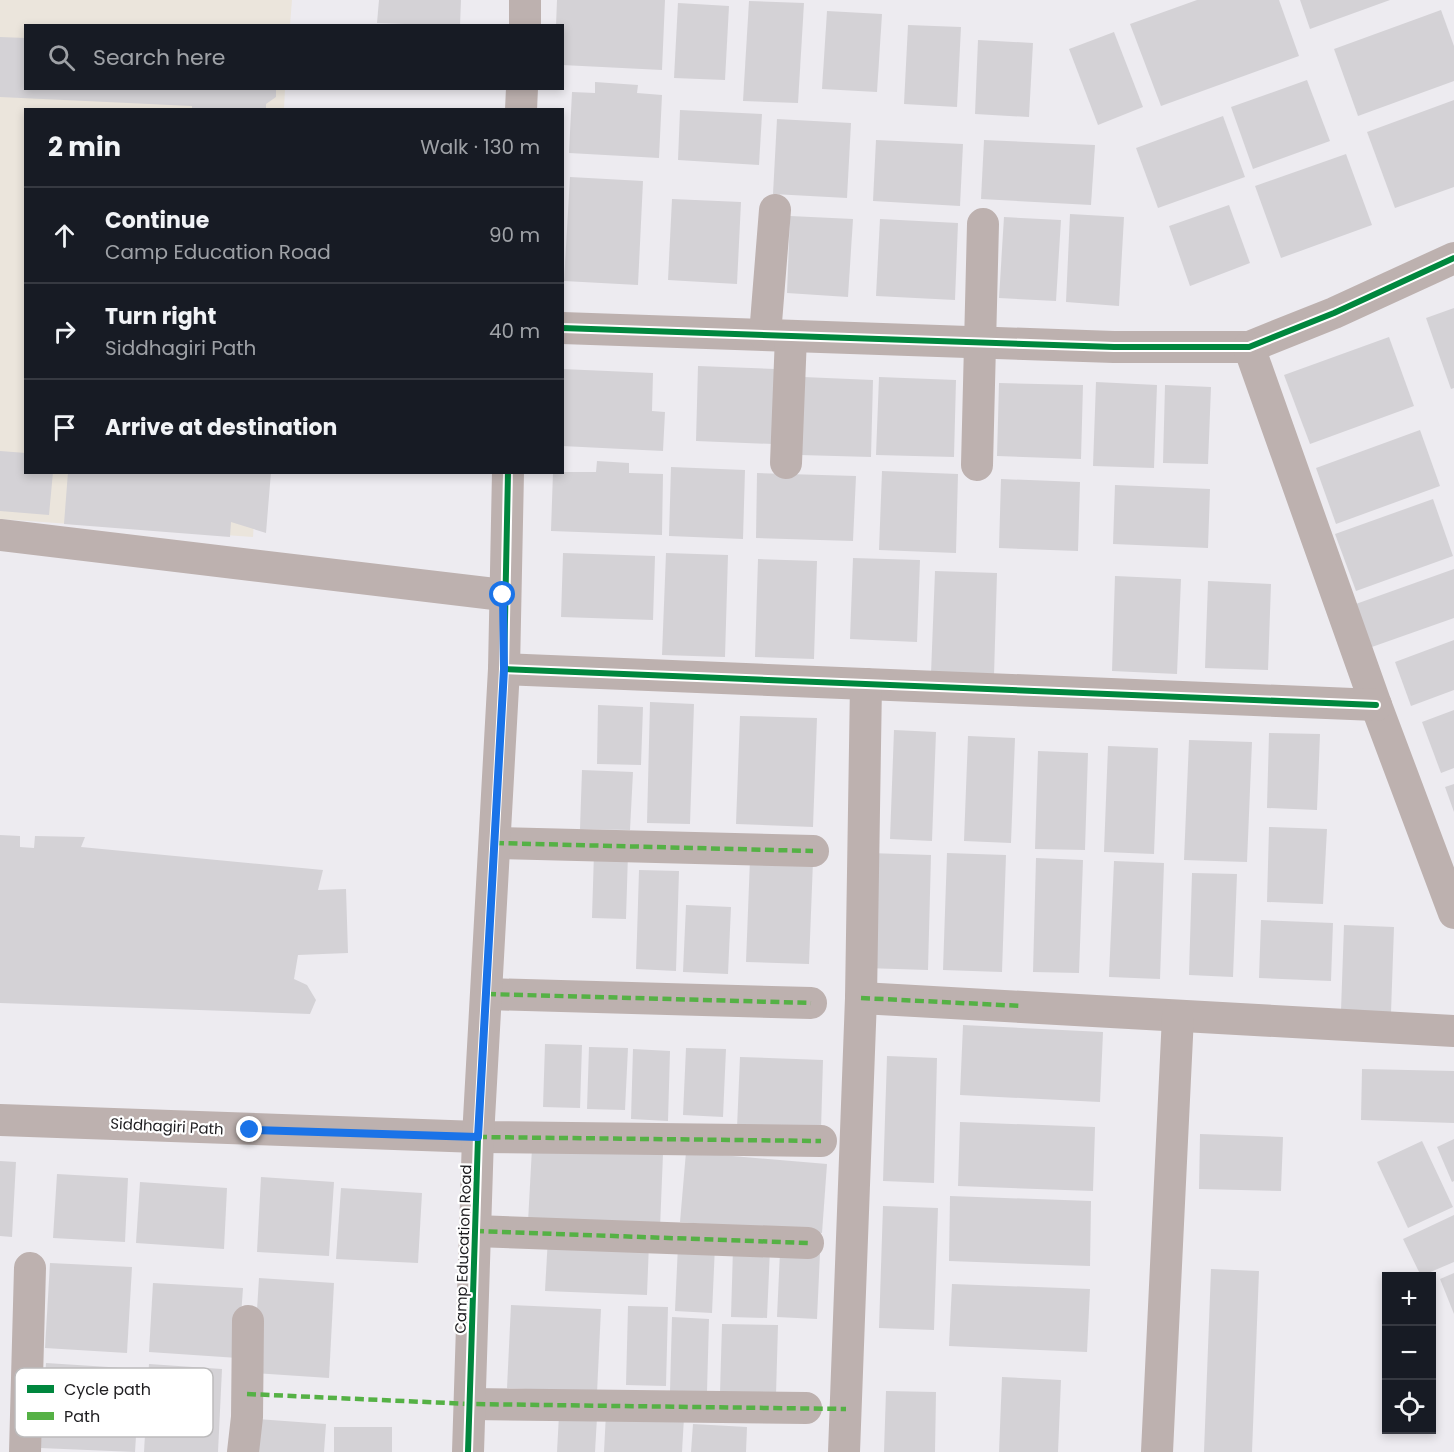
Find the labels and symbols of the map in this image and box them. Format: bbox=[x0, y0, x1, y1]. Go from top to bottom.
route start bbox=[489, 581, 515, 607]
street label: Siddhagiri Path bbox=[110, 1113, 224, 1139]
route end bbox=[236, 1116, 262, 1142]
street label: Camp Education Road bbox=[450, 1164, 476, 1334]
legend bbox=[15, 1368, 213, 1437]
text: Cycle path bbox=[64, 1378, 151, 1401]
text: Path bbox=[64, 1405, 100, 1428]

